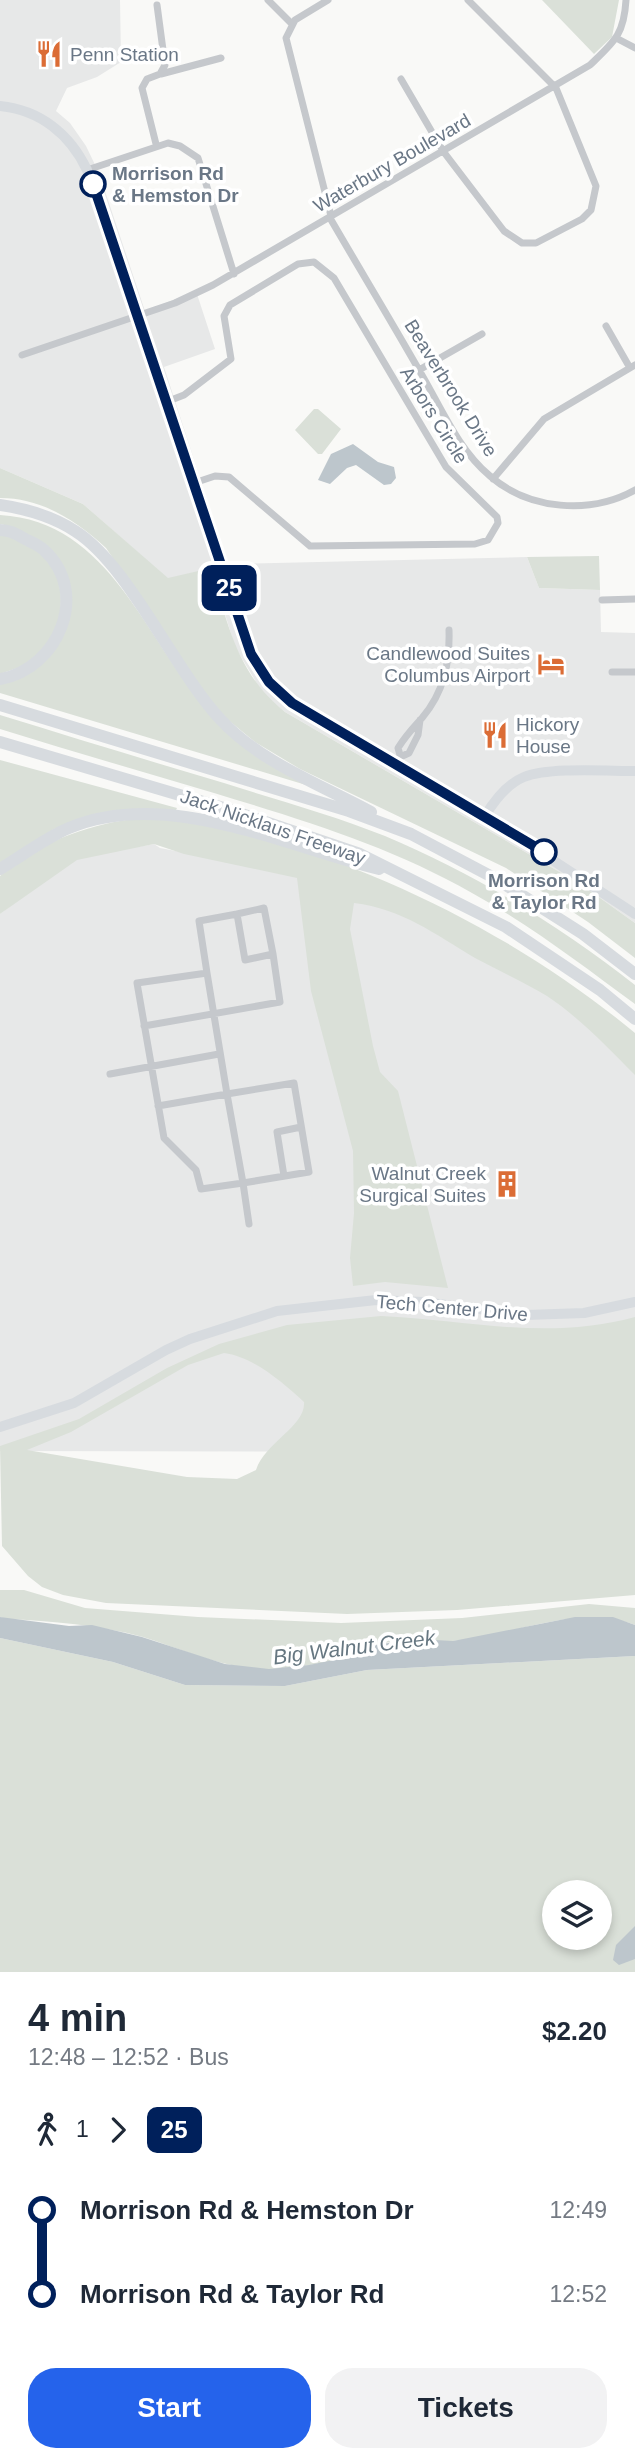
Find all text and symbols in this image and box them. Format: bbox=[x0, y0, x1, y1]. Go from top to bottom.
restaurant icon: Penn Station bbox=[34, 39, 64, 69]
place label: Penn Station bbox=[70, 44, 179, 65]
street label: Waterbury Boulevard bbox=[310, 109, 474, 217]
place label: Morrison Rd & Hemston Dr bbox=[112, 163, 239, 206]
marker: Morrison Rd & Hemston Dr bbox=[80, 171, 106, 197]
street label: Beaverbrook Drive bbox=[400, 316, 502, 460]
street label: Arbors Circle bbox=[396, 363, 472, 467]
line badge: 25 bbox=[198, 565, 260, 611]
text: 25 bbox=[216, 574, 242, 601]
place label: Candlewood Suites Columbus Airport bbox=[366, 643, 531, 686]
hotel icon: Candlewood Suites Columbus Airport bbox=[536, 649, 566, 679]
place label: Hickory House bbox=[516, 714, 580, 757]
restaurant icon: Hickory House bbox=[480, 720, 510, 750]
street label: Jack Nicklaus Freeway bbox=[178, 785, 369, 869]
marker: Morrison Rd & Taylor Rd bbox=[531, 839, 557, 865]
place label: Morrison Rd & Taylor Rd bbox=[488, 870, 600, 913]
place label: Walnut Creek Surgical Suites bbox=[359, 1163, 486, 1206]
building icon: Walnut Creek Surgical Suites bbox=[492, 1169, 522, 1199]
street label: Tech Center Drive bbox=[375, 1291, 529, 1325]
water label: Big Walnut Creek bbox=[272, 1625, 438, 1668]
map controls bbox=[542, 1880, 612, 1950]
button: layers bbox=[542, 1880, 612, 1950]
text: 4 min bbox=[28, 1997, 127, 2039]
text: $2.20 bbox=[542, 2016, 607, 2046]
text: 12:48 – 12:52 · Bus bbox=[28, 2044, 229, 2070]
icon: walk bbox=[28, 2111, 66, 2149]
icon: forward bbox=[99, 2111, 137, 2149]
text: 1 bbox=[76, 2116, 89, 2142]
text: 25 bbox=[161, 2116, 188, 2143]
text: Morrison Rd & Hemston Dr bbox=[80, 2195, 414, 2225]
text: 12:49 bbox=[549, 2197, 607, 2223]
text: Morrison Rd & Taylor Rd bbox=[80, 2279, 384, 2309]
text: 12:52 bbox=[549, 2281, 607, 2307]
button: Start bbox=[28, 2368, 311, 2448]
button: Tickets bbox=[325, 2368, 607, 2448]

